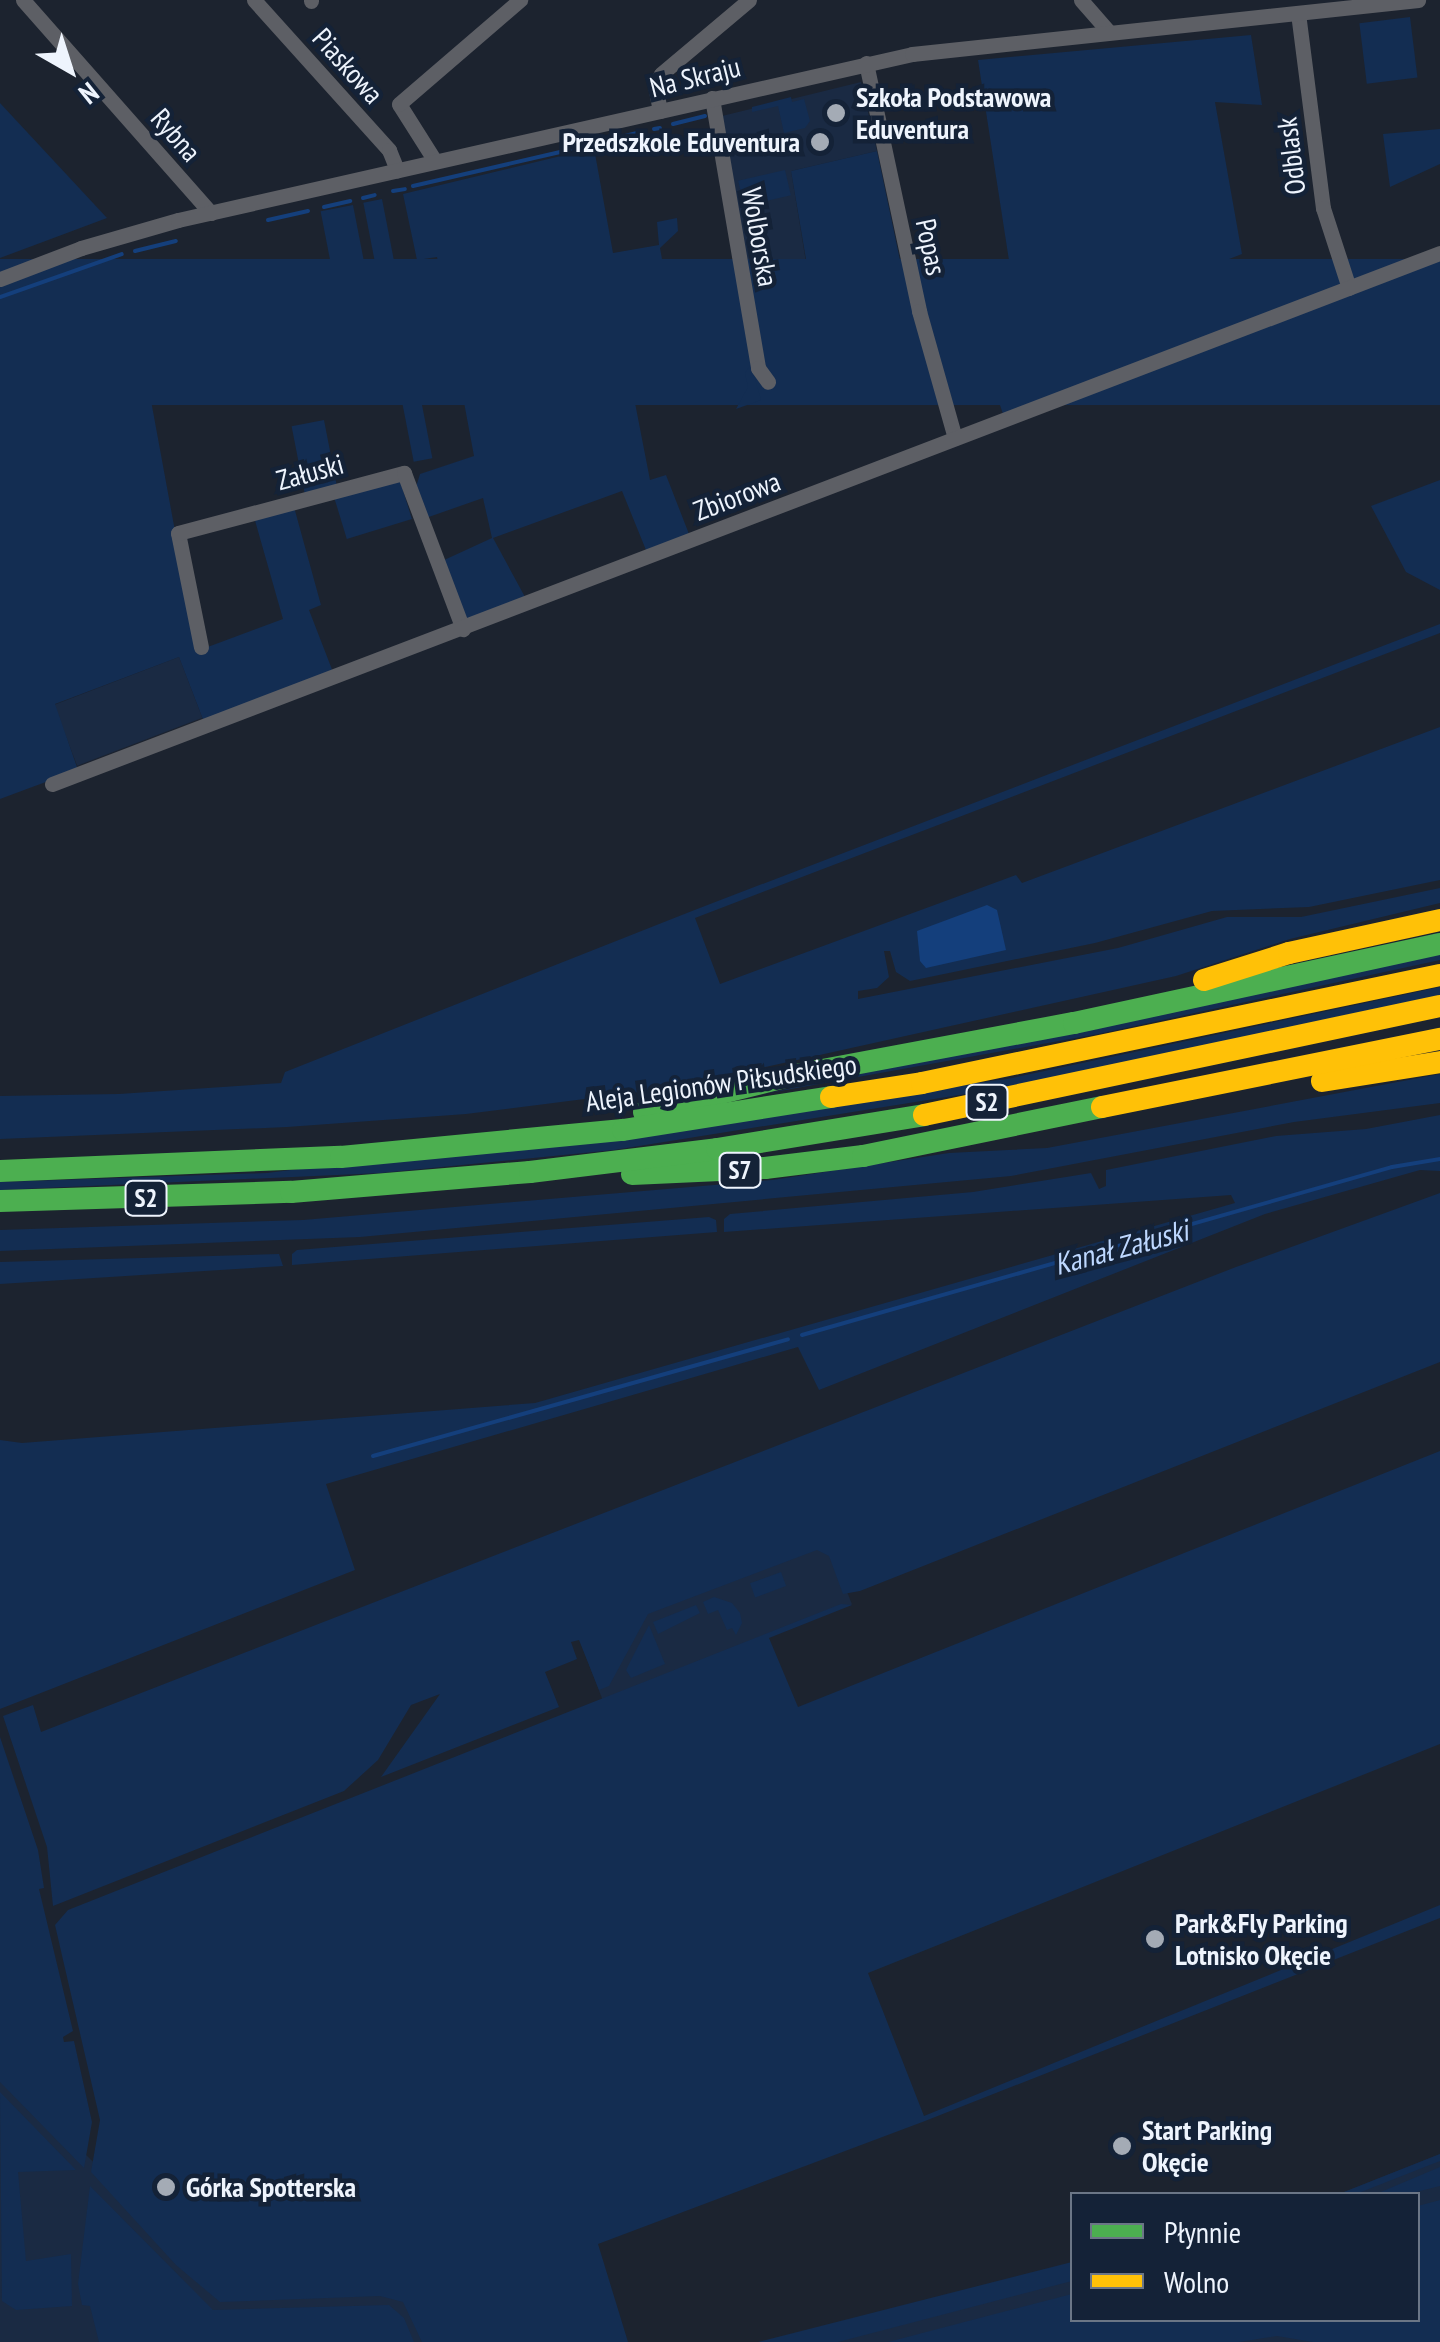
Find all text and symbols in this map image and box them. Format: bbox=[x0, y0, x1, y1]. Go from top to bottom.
north arrow bbox=[20, 20, 120, 120]
street label: Piaskowa bbox=[306, 21, 390, 111]
street label: Na Skraju bbox=[646, 50, 744, 104]
text: N bbox=[72, 75, 107, 113]
place label: Szkoła Podstawowa Eduventura bbox=[856, 80, 1051, 146]
street label: Rybna bbox=[144, 102, 208, 168]
marker: Szkoła Podstawowa Eduventura bbox=[825, 102, 847, 124]
street label: Odblask bbox=[1270, 115, 1312, 197]
place label: Przedszkole Eduventura bbox=[562, 125, 800, 159]
marker: Przedszkole Eduventura bbox=[809, 131, 831, 153]
street label: Wolborska bbox=[735, 185, 785, 289]
street label: Popas bbox=[909, 216, 953, 278]
street label: Załuski bbox=[273, 447, 347, 497]
street label: Zbiorowa bbox=[689, 464, 785, 528]
street label: Aleja Legionów Piłsudskiego bbox=[583, 1047, 859, 1119]
road number: S2 bbox=[964, 1082, 1010, 1122]
road number: S7 bbox=[718, 1150, 762, 1190]
road number: S2 bbox=[124, 1178, 168, 1218]
water label: Kanał Załuski bbox=[1050, 1212, 1192, 1282]
place label: Park&Fly Parking Lotnisko Okęcie bbox=[1175, 1906, 1349, 1972]
marker: Park&Fly Parking Lotnisko Okęcie bbox=[1144, 1928, 1166, 1950]
place label: Start Parking Okęcie bbox=[1142, 2113, 1272, 2179]
marker: Start Parking Okęcie bbox=[1111, 2135, 1133, 2157]
place label: Górka Spotterska bbox=[186, 2170, 356, 2204]
marker: Górka Spotterska bbox=[155, 2176, 177, 2198]
legend bbox=[1070, 2192, 1420, 2322]
text: Płynnie bbox=[1164, 2212, 1241, 2251]
text: Wolno bbox=[1164, 2262, 1229, 2301]

